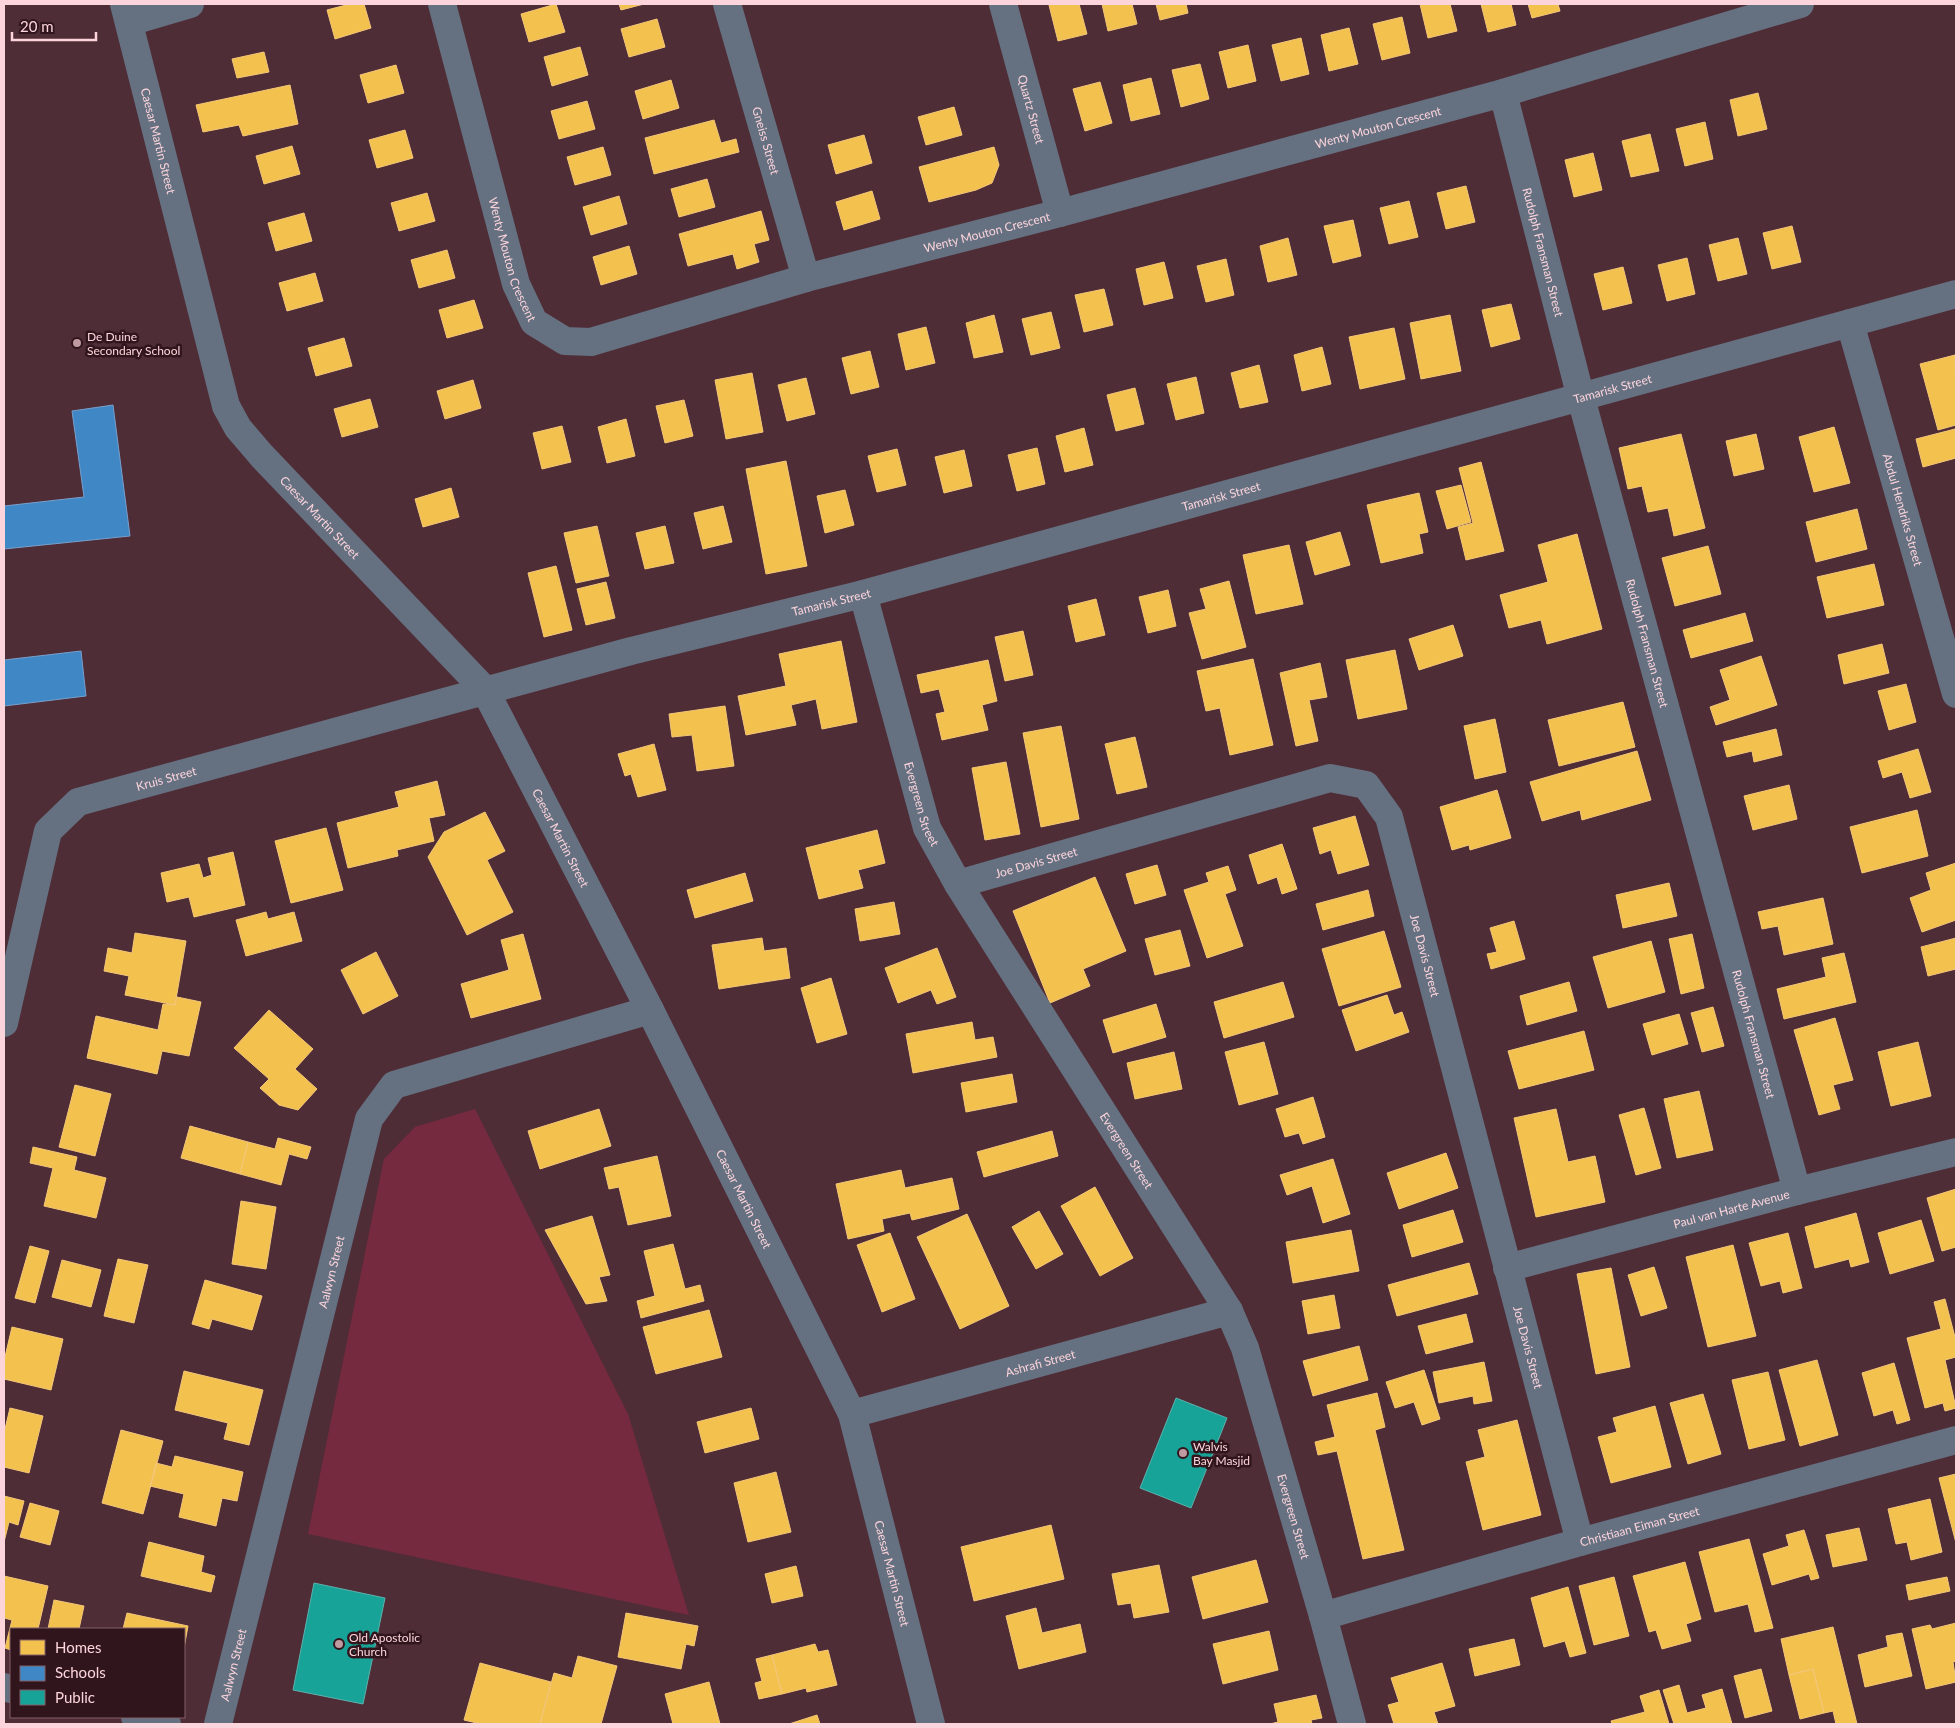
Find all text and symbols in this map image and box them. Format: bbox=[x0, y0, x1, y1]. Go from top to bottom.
scale bar bbox=[12, 10, 96, 42]
text: 20 m bbox=[20, 17, 54, 35]
street label: Quartz Street bbox=[1015, 73, 1048, 146]
street label: Caesar Martin Street bbox=[138, 86, 180, 196]
street label: Wenty Mouton Crescent bbox=[1313, 102, 1443, 151]
street label: Gneiss Street bbox=[749, 105, 783, 177]
street label: Rudolph Fransman Street bbox=[1520, 186, 1567, 319]
street label: Wenty Mouton Crescent bbox=[486, 195, 540, 324]
street label: Wenty Mouton Crescent bbox=[922, 208, 1052, 255]
place label: De Duine Secondary School bbox=[87, 329, 180, 358]
marker: De Duine Secondary School bbox=[71, 337, 83, 349]
street label: Tamarisk Street bbox=[1571, 370, 1654, 406]
street label: Abdul Hendriks Street bbox=[1880, 452, 1927, 568]
street label: Caesar Martin Street bbox=[277, 472, 364, 562]
street label: Tamarisk Street bbox=[1180, 478, 1263, 514]
street label: Rudolph Fransman Street bbox=[1623, 577, 1673, 710]
street label: Tamarisk Street bbox=[790, 585, 873, 619]
street label: Evergreen Street bbox=[902, 760, 943, 849]
street label: Kruis Street bbox=[134, 762, 199, 793]
street label: Caesar Martin Street bbox=[530, 786, 593, 890]
street label: Joe Davis Street bbox=[993, 843, 1079, 881]
street label: Joe Davis Street bbox=[1407, 912, 1444, 999]
street label: Rudolph Fransman Street bbox=[1730, 968, 1779, 1101]
street label: Evergreen Street bbox=[1097, 1109, 1157, 1192]
street label: Caesar Martin Street bbox=[713, 1147, 776, 1251]
street label: Paul van Harte Avenue bbox=[1672, 1186, 1791, 1231]
street label: Aalwyn Street bbox=[315, 1233, 347, 1310]
street label: Joe Davis Street bbox=[1511, 1304, 1547, 1391]
street label: Ashrafi Street bbox=[1004, 1346, 1077, 1379]
place label: Walvis Bay Masjid bbox=[1193, 1439, 1250, 1468]
marker: Walvis Bay Masjid bbox=[1177, 1447, 1189, 1459]
street label: Evergreen Street bbox=[1275, 1472, 1314, 1561]
street label: Christiaan Eiman Street bbox=[1578, 1502, 1702, 1549]
street label: Caesar Martin Street bbox=[872, 1519, 913, 1629]
street label: Aalwyn Street bbox=[217, 1626, 249, 1703]
legend bbox=[10, 1628, 185, 1718]
place label: Old Apostolic Church bbox=[349, 1630, 420, 1659]
text: Homes bbox=[55, 1638, 101, 1656]
marker: Old Apostolic Church bbox=[333, 1638, 345, 1650]
text: Schools bbox=[55, 1663, 106, 1681]
text: Public bbox=[55, 1688, 95, 1706]

